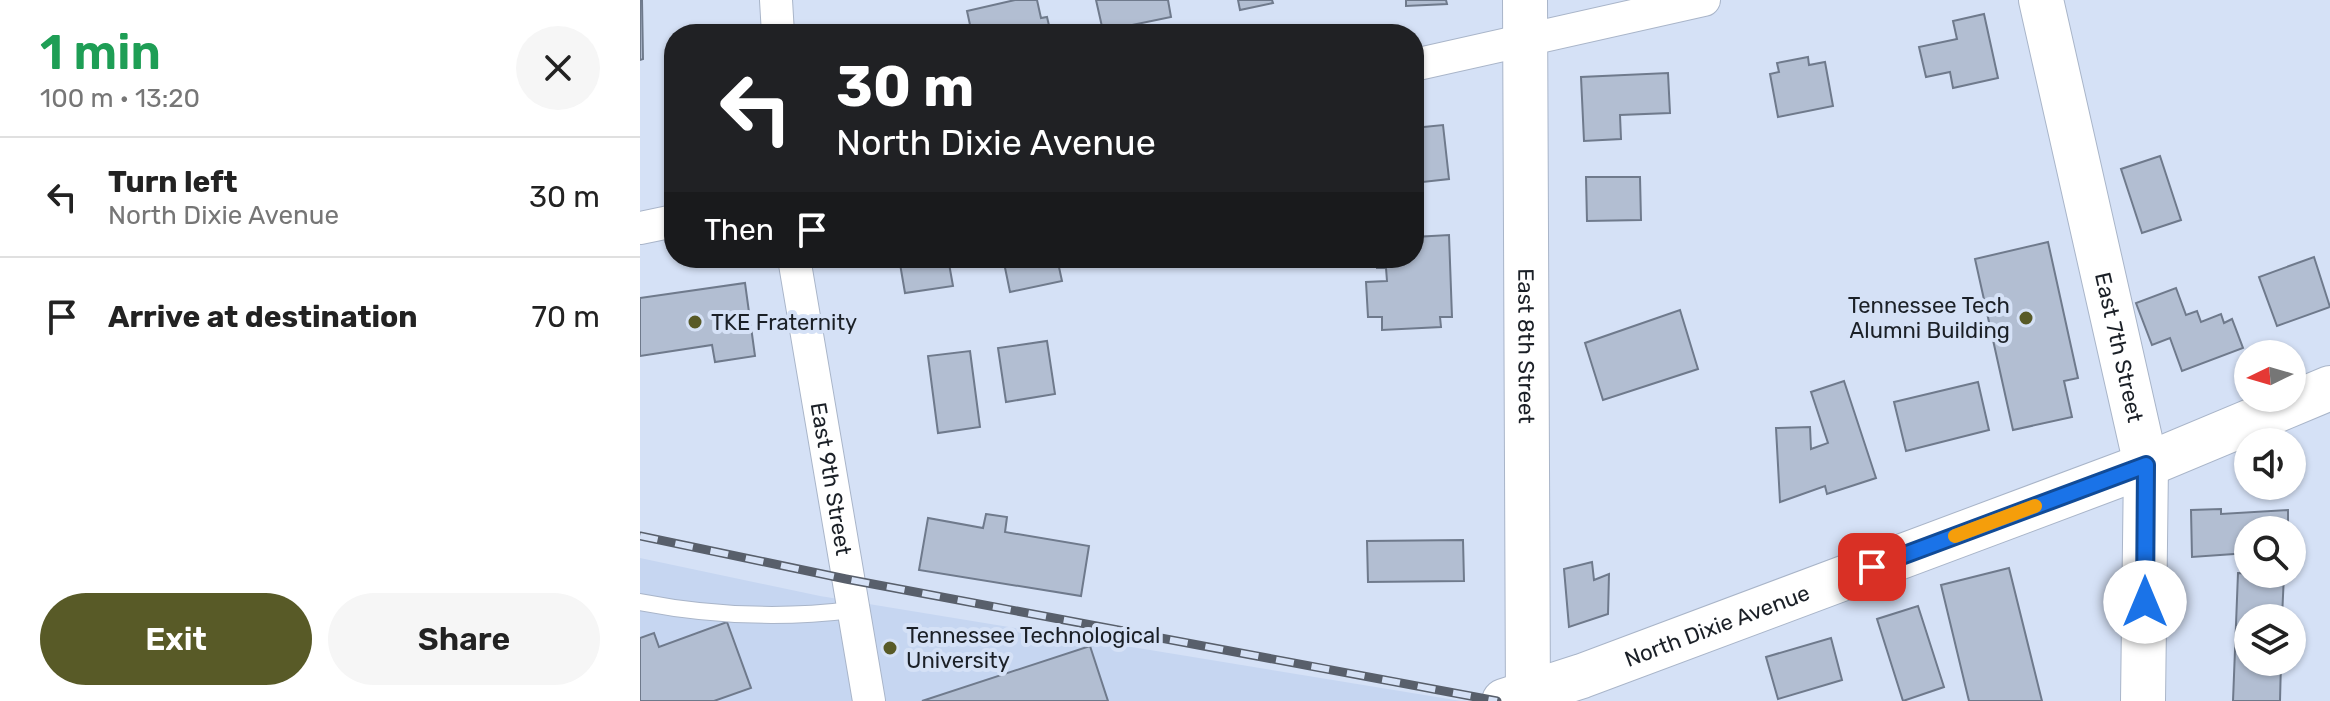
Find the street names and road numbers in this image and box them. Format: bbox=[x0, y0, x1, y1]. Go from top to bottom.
street label: East 8th Street bbox=[1512, 268, 1540, 424]
street label: East 7th Street bbox=[2089, 270, 2149, 425]
street label: East 9th Street bbox=[805, 400, 857, 558]
street label: North Dixie Avenue bbox=[1621, 579, 1813, 673]

